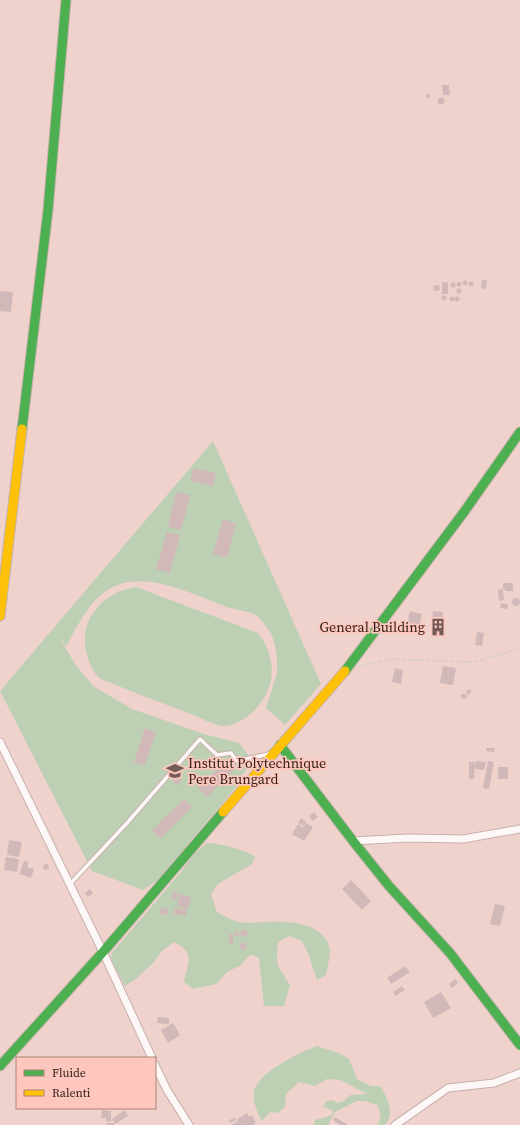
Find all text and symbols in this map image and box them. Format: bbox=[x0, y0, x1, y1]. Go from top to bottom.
place label: General Building bbox=[319, 617, 425, 637]
building icon: General Building bbox=[428, 617, 448, 637]
place label: Institut Polytechnique Pere Brungard bbox=[188, 753, 326, 789]
school or university icon: Institut Polytechnique Pere Brungard bbox=[165, 761, 185, 781]
legend bbox=[16, 1057, 156, 1109]
text: Fluide bbox=[52, 1065, 86, 1081]
text: Ralenti bbox=[52, 1085, 91, 1101]

